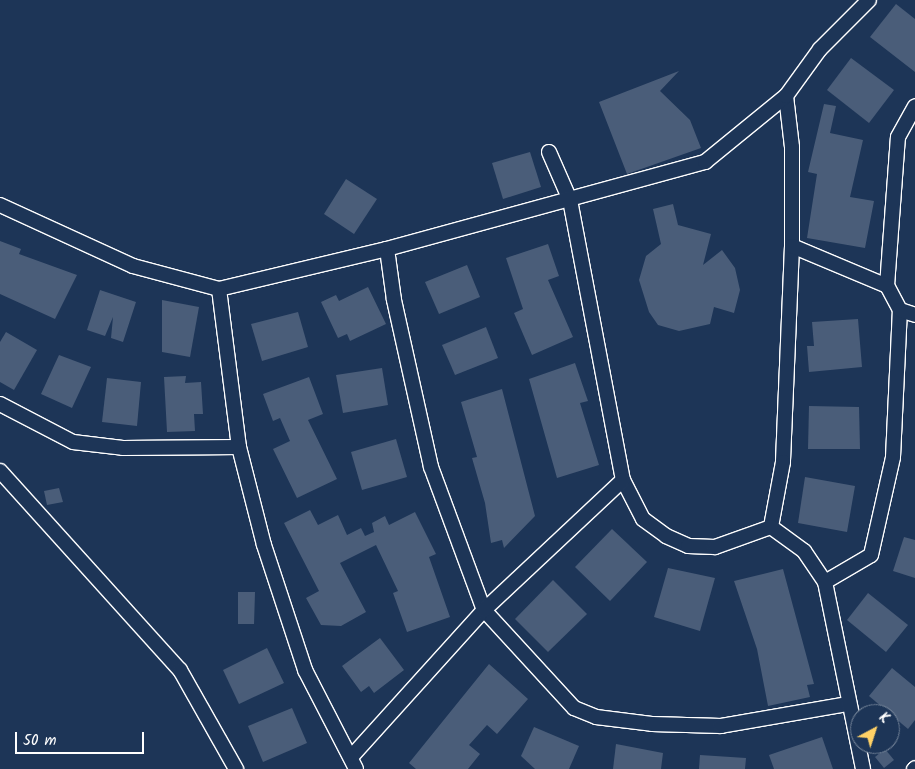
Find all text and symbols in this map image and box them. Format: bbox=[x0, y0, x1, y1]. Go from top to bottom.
north arrow bbox=[850, 704, 900, 754]
text: K bbox=[874, 707, 894, 729]
scale bar bbox=[18, 722, 146, 754]
text: 50 m bbox=[23, 729, 57, 753]

